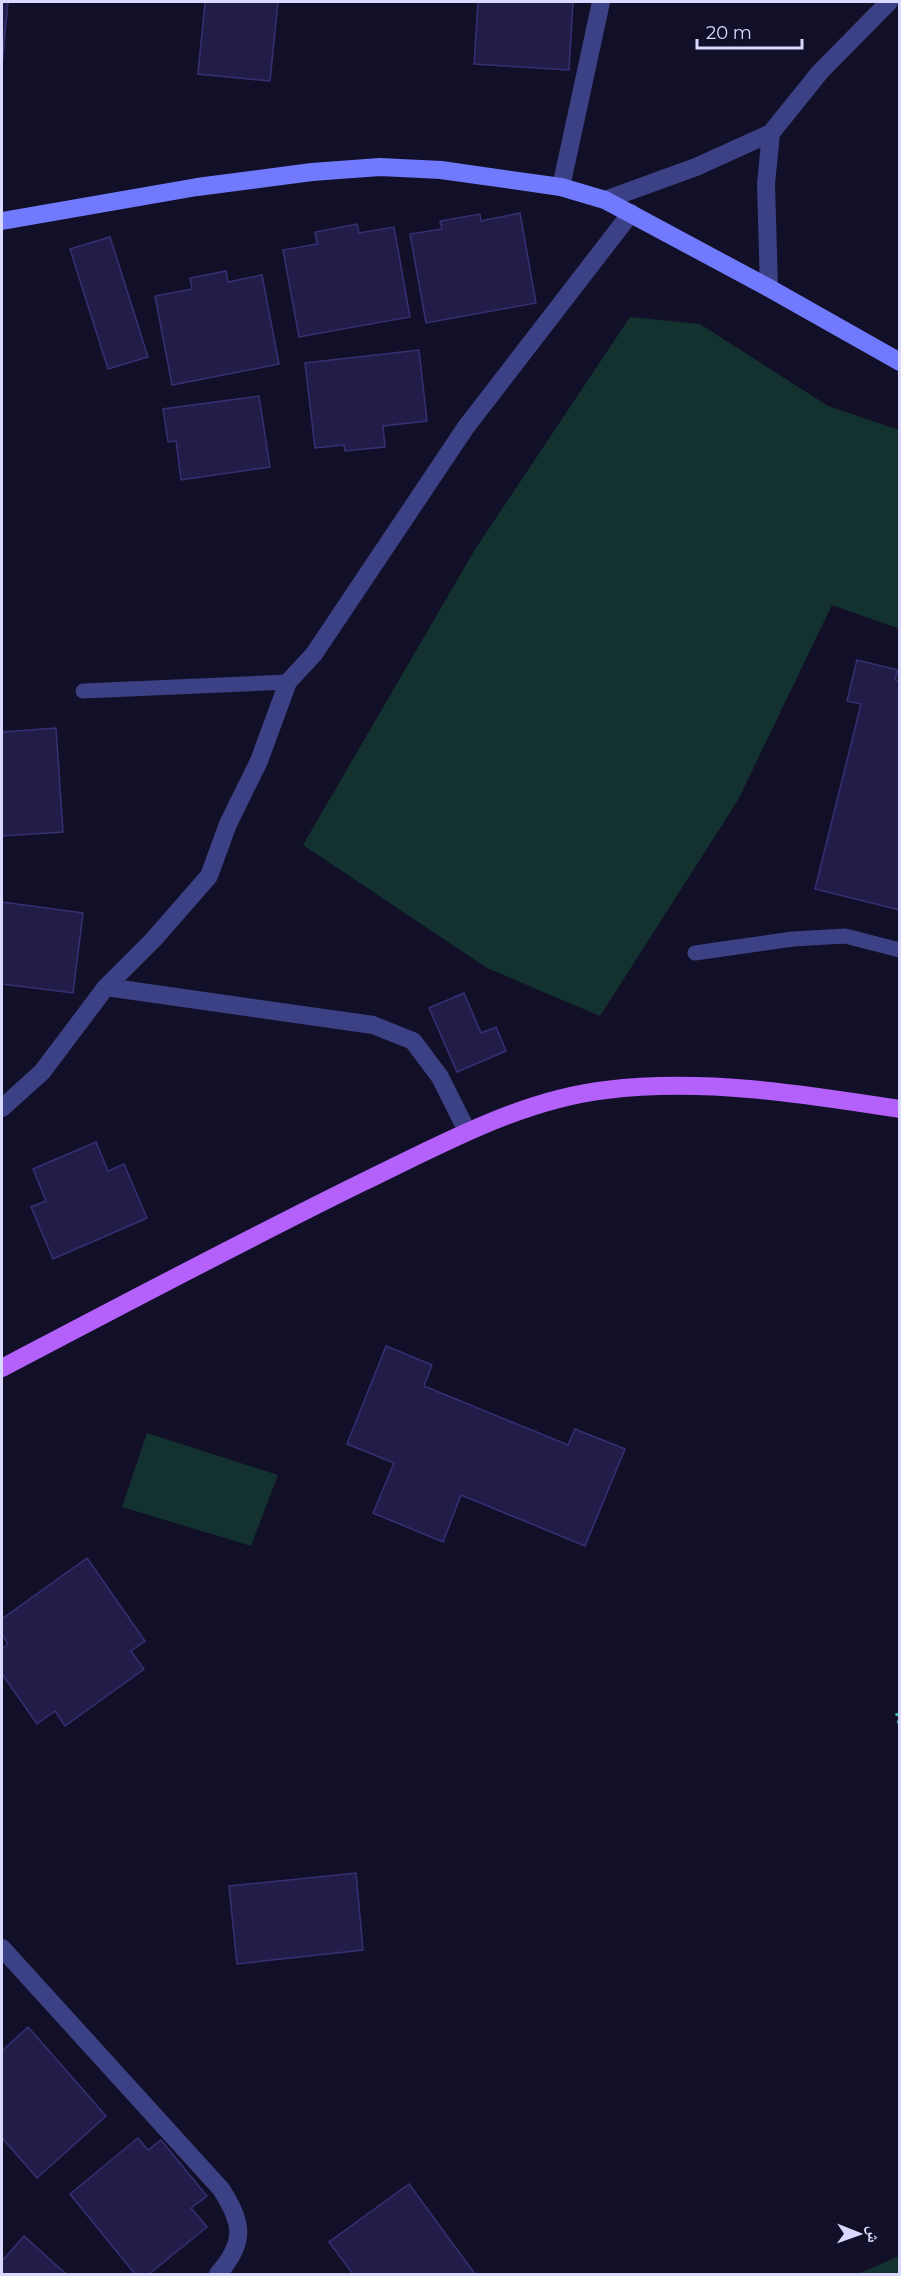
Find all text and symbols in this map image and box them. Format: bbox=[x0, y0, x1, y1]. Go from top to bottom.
scale bar bbox=[697, 12, 802, 50]
text: 20 m bbox=[706, 22, 752, 44]
north arrow bbox=[829, 2204, 889, 2264]
text: ش bbox=[864, 2226, 883, 2243]

